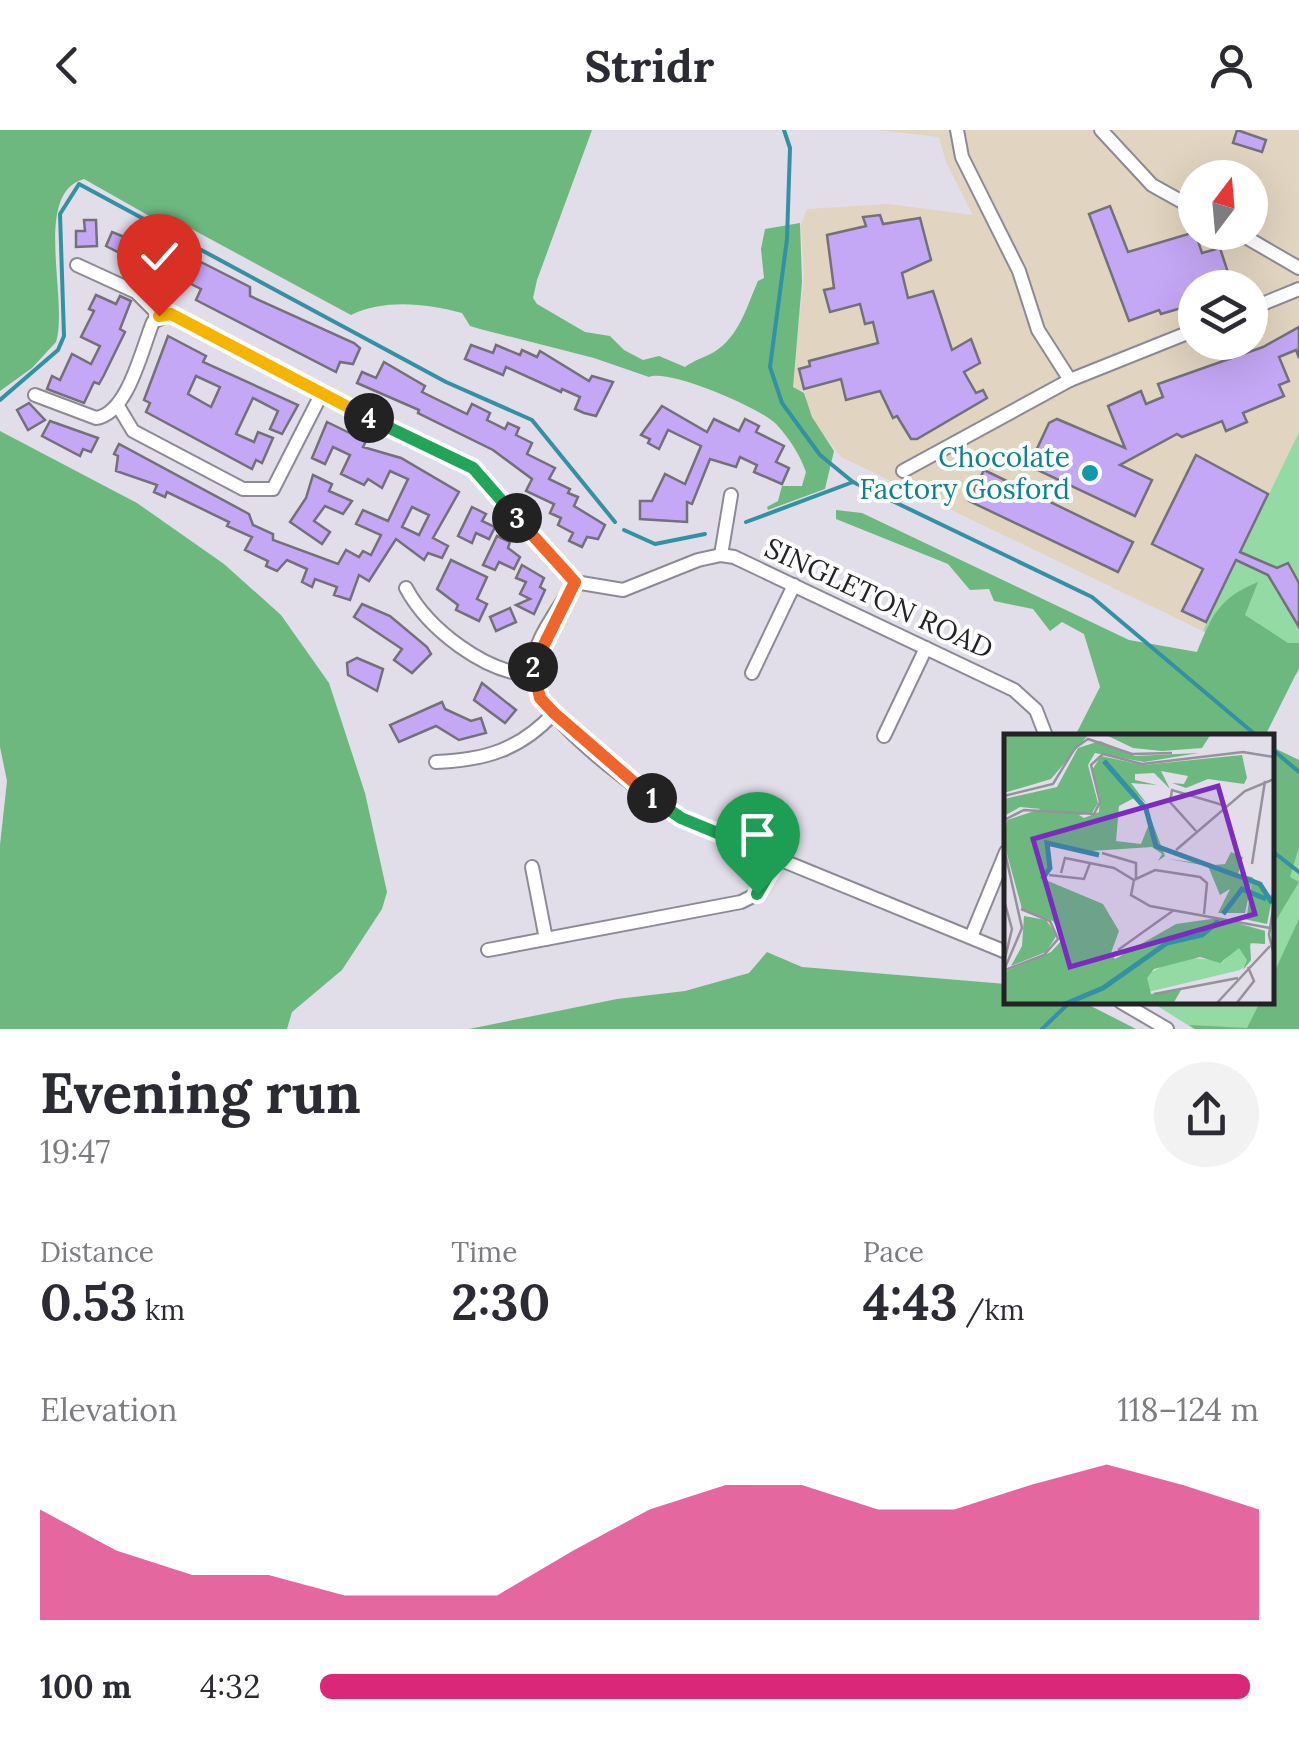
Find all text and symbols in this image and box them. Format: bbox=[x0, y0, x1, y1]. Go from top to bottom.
text: Stridr bbox=[585, 37, 714, 94]
icon: back bbox=[40, 38, 95, 93]
icon: person bbox=[1204, 38, 1259, 93]
north arrow bbox=[1178, 160, 1268, 250]
map controls bbox=[1178, 160, 1268, 360]
pin bbox=[117, 214, 202, 317]
icon: check bbox=[132, 229, 187, 284]
button: layers bbox=[1178, 270, 1268, 360]
pin: 4 bbox=[344, 393, 394, 443]
text: 4 bbox=[361, 400, 377, 436]
place label: Chocolate Factory Gosford bbox=[860, 439, 1070, 507]
marker: Chocolate Factory Gosford bbox=[1079, 462, 1101, 484]
pin: 3 bbox=[492, 493, 542, 543]
text: 3 bbox=[509, 500, 525, 536]
street label: SINGLETON ROAD bbox=[759, 529, 999, 667]
pin: 2 bbox=[508, 642, 558, 692]
text: 2 bbox=[526, 649, 540, 685]
inset map bbox=[1004, 734, 1274, 1004]
pin: 1 bbox=[627, 773, 677, 823]
text: 1 bbox=[646, 780, 658, 816]
pin bbox=[715, 792, 800, 895]
icon: arrive bbox=[730, 807, 785, 862]
text: Evening run bbox=[40, 1058, 361, 1128]
button: share bbox=[1154, 1062, 1259, 1167]
text: 19:47 bbox=[40, 1131, 110, 1172]
text: Distance bbox=[40, 1234, 154, 1270]
text: Time bbox=[451, 1234, 517, 1270]
text: Pace bbox=[863, 1234, 924, 1270]
text: 0.53 bbox=[40, 1270, 138, 1334]
text: 2:30 bbox=[451, 1270, 550, 1334]
text: 4:43 bbox=[863, 1270, 958, 1334]
text: km bbox=[138, 1292, 185, 1328]
text: /km bbox=[958, 1292, 1025, 1328]
text: Elevation bbox=[40, 1389, 177, 1430]
text: 118–124 m bbox=[1117, 1389, 1259, 1430]
text: 100 m bbox=[40, 1666, 132, 1707]
text: 4:32 bbox=[200, 1666, 260, 1707]

